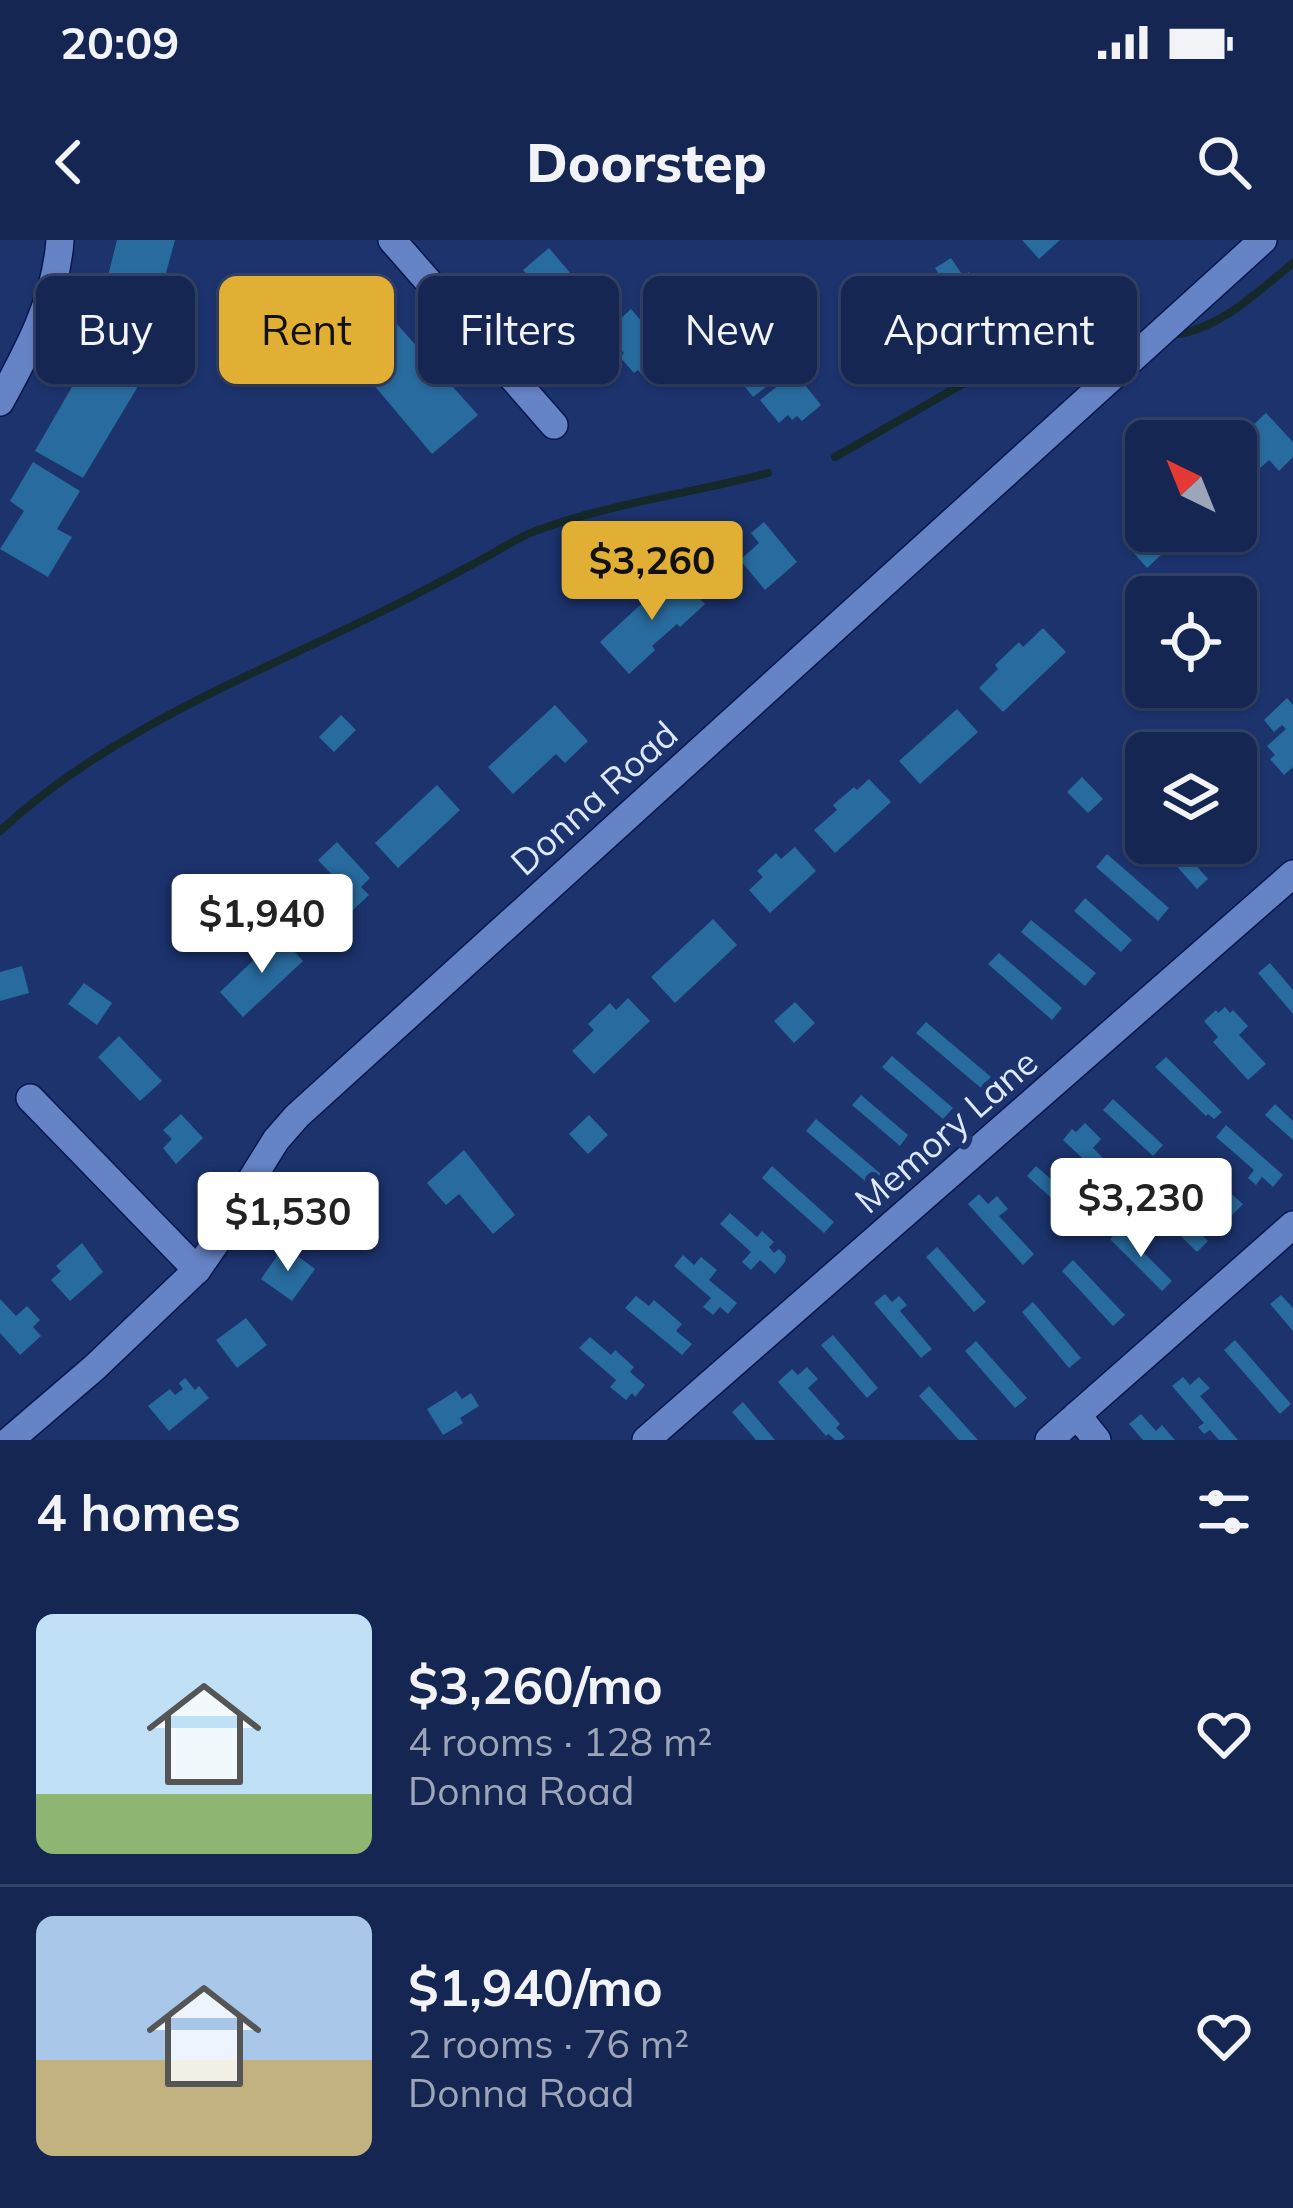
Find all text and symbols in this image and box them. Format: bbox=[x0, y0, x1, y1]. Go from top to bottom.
text: 20:09 bbox=[60, 14, 179, 70]
text: Doorstep bbox=[526, 128, 767, 196]
icon: back bbox=[36, 129, 102, 195]
icon: search bbox=[1191, 129, 1257, 195]
chip: Buy bbox=[36, 276, 195, 384]
chip: Rent bbox=[219, 276, 394, 384]
chip: Filters bbox=[418, 276, 619, 384]
chip: New bbox=[643, 276, 817, 384]
chip: Apartment bbox=[841, 276, 1137, 384]
north arrow bbox=[1125, 420, 1257, 552]
map controls bbox=[1125, 420, 1257, 864]
pin: $3,260 bbox=[554, 521, 750, 623]
text: $3,260 bbox=[589, 535, 715, 584]
button: locate bbox=[1125, 576, 1257, 708]
street label: Donna Road bbox=[501, 711, 686, 884]
button: layers bbox=[1125, 732, 1257, 864]
pin: $1,940 bbox=[164, 874, 360, 976]
text: $1,940 bbox=[199, 888, 325, 937]
street label: Memory Lane bbox=[845, 1039, 1046, 1222]
pin: $3,230 bbox=[1043, 1158, 1239, 1260]
pin: $1,530 bbox=[190, 1172, 386, 1274]
text: $3,230 bbox=[1078, 1172, 1204, 1221]
text: $1,530 bbox=[225, 1186, 351, 1235]
icon: filters bbox=[1191, 1479, 1257, 1545]
text: 4 homes bbox=[36, 1480, 241, 1544]
text: $3,260/mo bbox=[408, 1653, 663, 1717]
icon: home bbox=[132, 1662, 276, 1806]
icon: heart bbox=[1191, 1701, 1257, 1767]
text: 4 rooms · 128 m² bbox=[408, 1717, 712, 1766]
text: Donna Road bbox=[408, 1766, 634, 1815]
text: $1,940/mo bbox=[408, 1955, 663, 2019]
icon: home bbox=[132, 1964, 276, 2108]
icon: heart bbox=[1191, 2003, 1257, 2069]
text: 2 rooms · 76 m² bbox=[408, 2019, 689, 2068]
text: Donna Road bbox=[408, 2068, 634, 2117]

